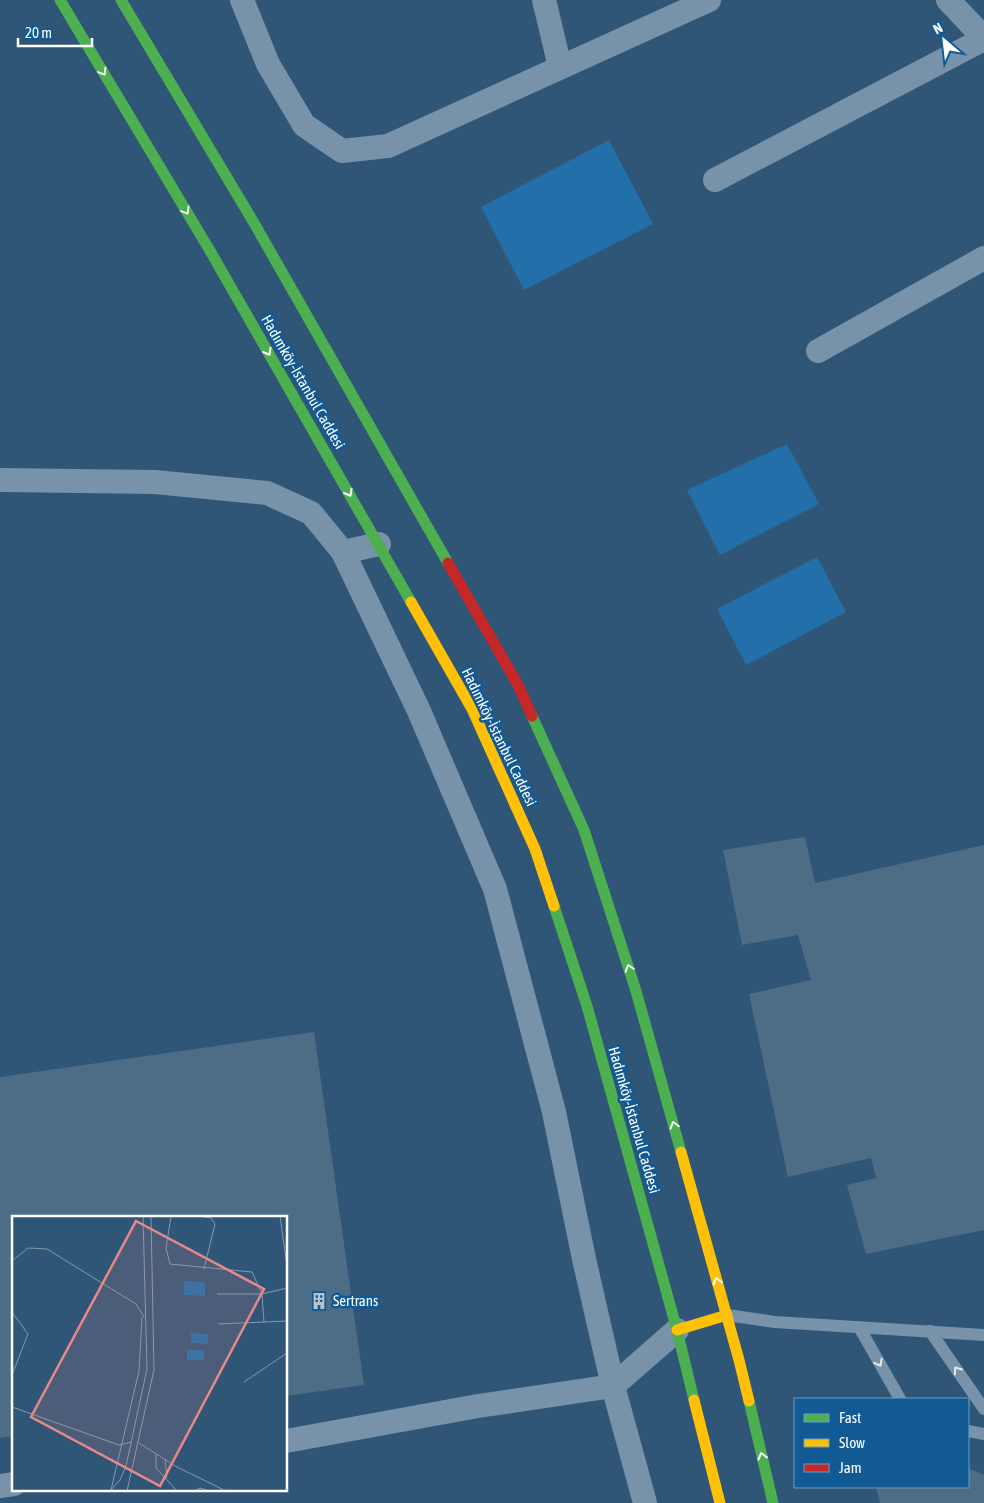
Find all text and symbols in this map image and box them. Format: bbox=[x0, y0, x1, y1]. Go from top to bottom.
scale bar bbox=[18, 15, 91, 47]
north arrow bbox=[919, 15, 969, 65]
text: N bbox=[930, 20, 945, 38]
text: 20 m bbox=[25, 24, 52, 41]
one-way arrow bbox=[97, 66, 107, 75]
one-way arrow bbox=[180, 206, 190, 215]
street label: Hadımköy-İstanbul Caddesi bbox=[258, 312, 349, 452]
one-way arrow bbox=[262, 346, 272, 355]
one-way arrow bbox=[343, 487, 353, 496]
street label: Hadımköy-İstanbul Caddesi bbox=[459, 665, 540, 809]
one-way arrow bbox=[625, 965, 635, 973]
street label: Hadımköy-İstanbul Caddesi bbox=[605, 1045, 664, 1195]
one-way arrow bbox=[669, 1121, 679, 1129]
inset map bbox=[12, 1216, 288, 1490]
one-way arrow bbox=[712, 1277, 723, 1286]
building icon: Sertrans bbox=[309, 1291, 329, 1311]
place label: Sertrans bbox=[333, 1292, 378, 1309]
one-way arrow bbox=[873, 1358, 883, 1367]
one-way arrow bbox=[954, 1366, 963, 1376]
legend bbox=[794, 1398, 969, 1488]
text: Fast bbox=[839, 1409, 861, 1426]
text: Slow bbox=[839, 1434, 865, 1451]
one-way arrow bbox=[757, 1451, 768, 1460]
text: Jam bbox=[839, 1459, 862, 1476]

